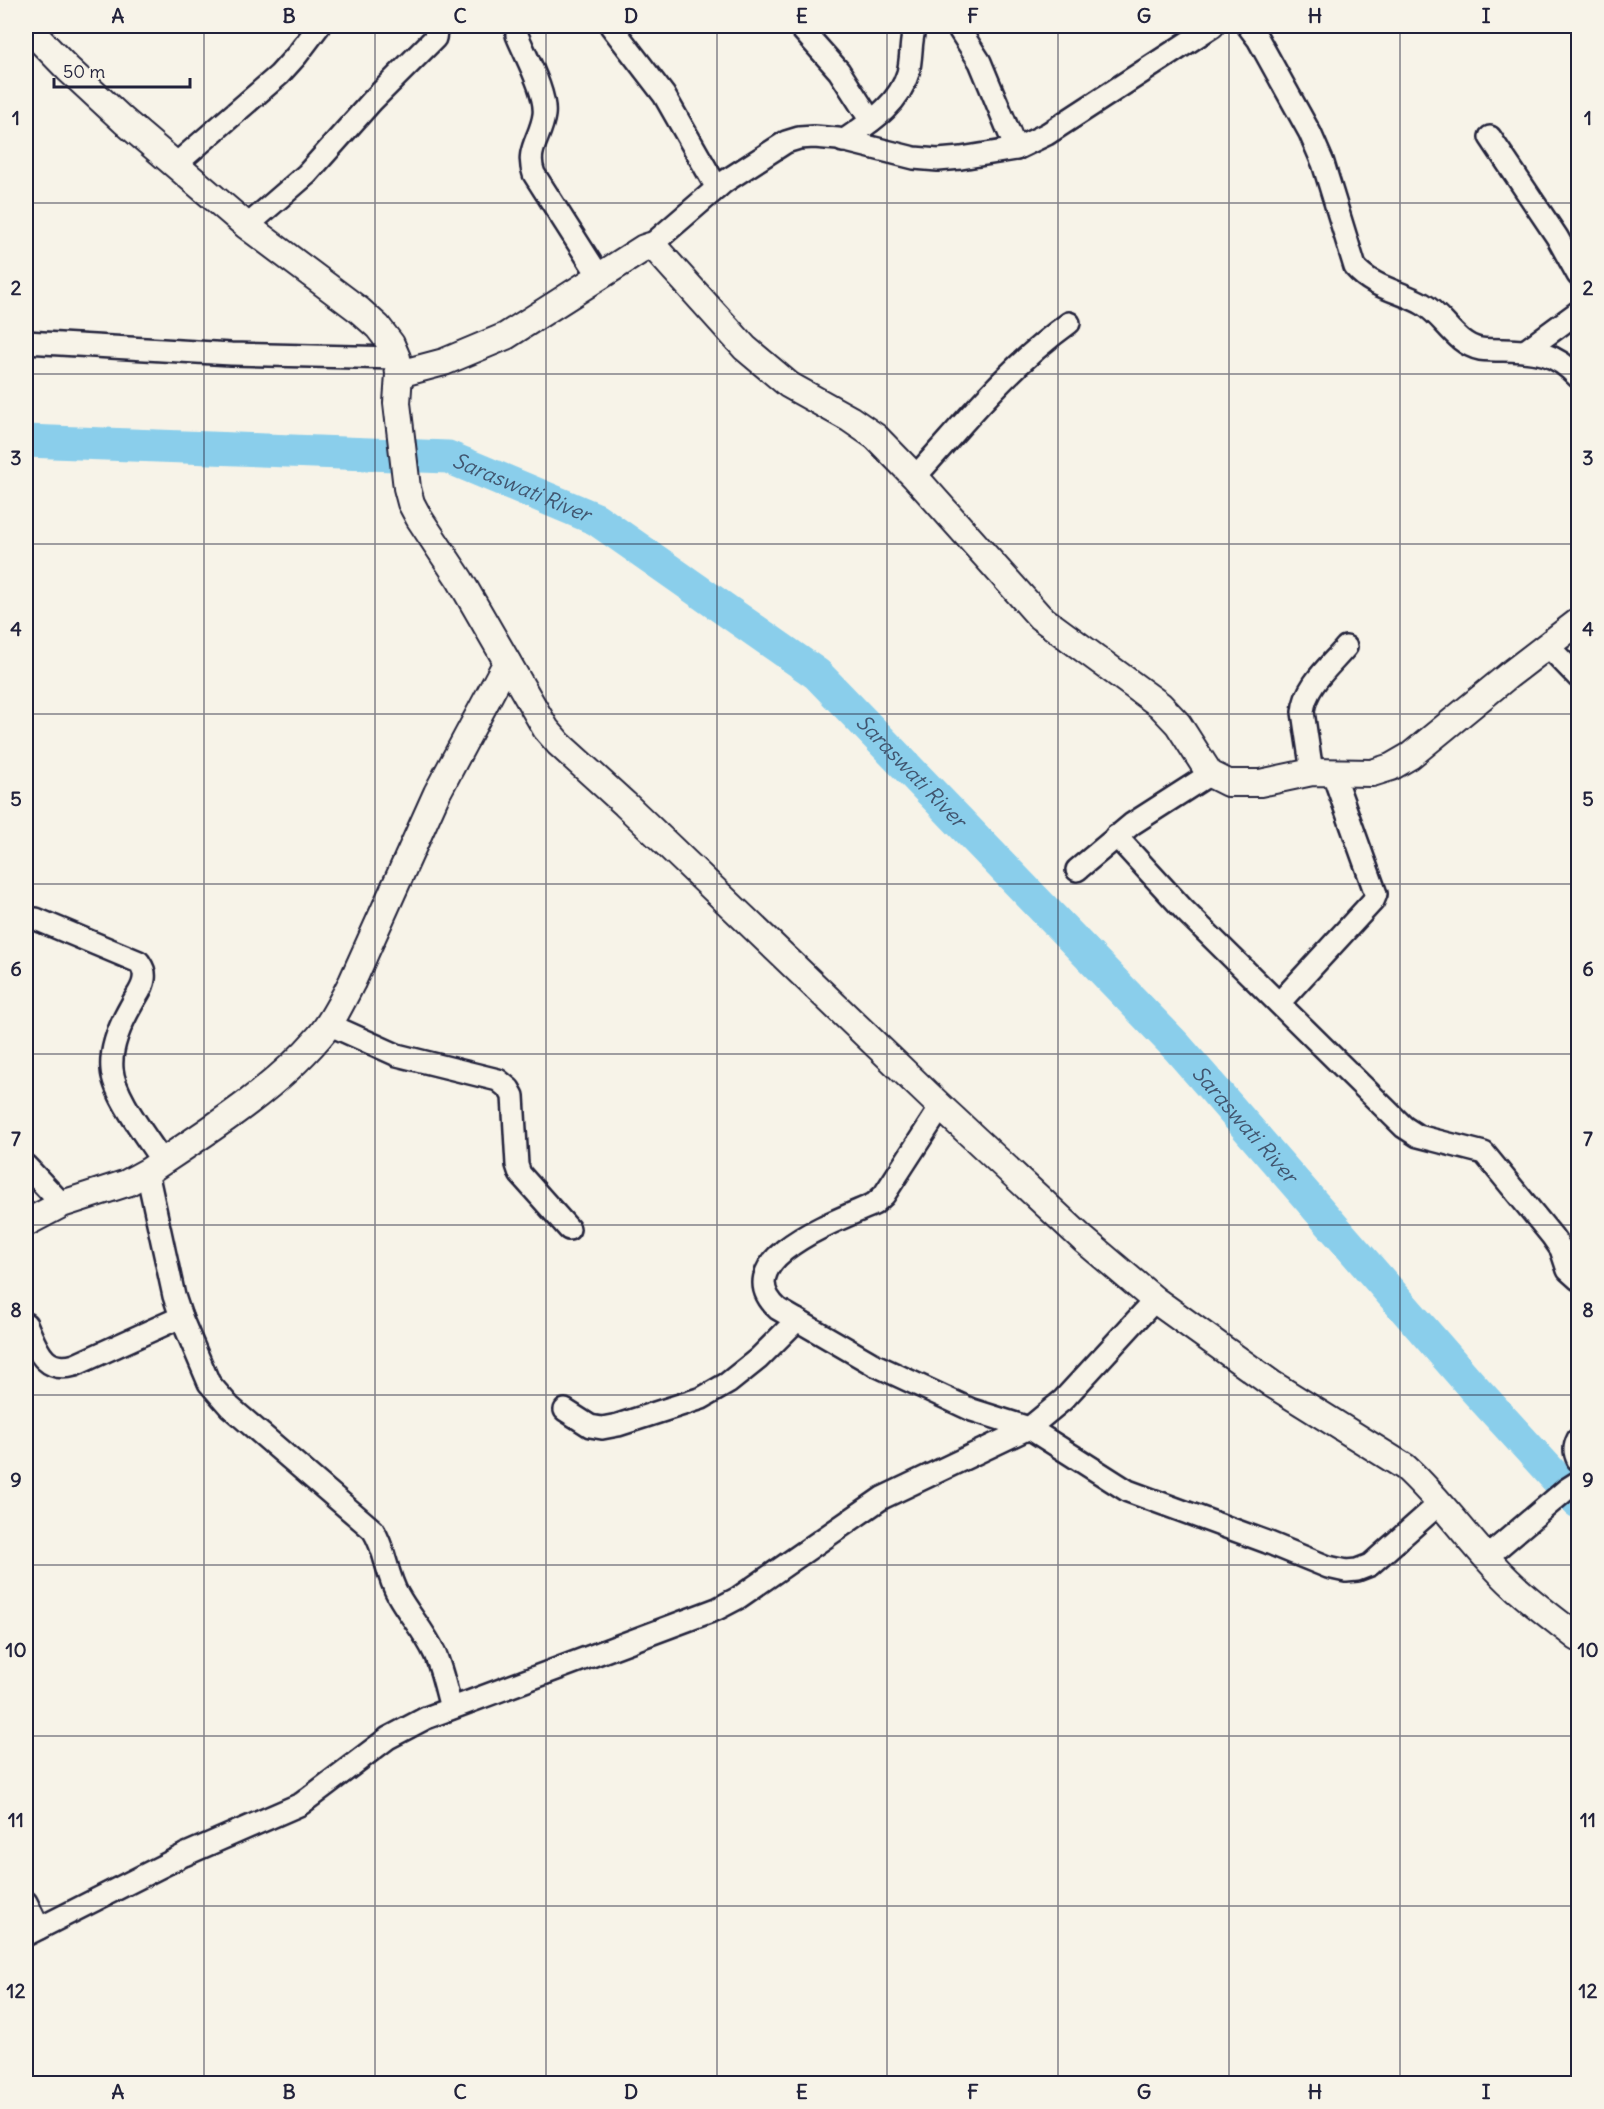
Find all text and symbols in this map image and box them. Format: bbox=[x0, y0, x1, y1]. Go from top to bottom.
text: A bbox=[112, 3, 125, 28]
text: B bbox=[282, 3, 296, 28]
text: C bbox=[453, 3, 467, 28]
text: D bbox=[624, 3, 638, 28]
text: E bbox=[796, 3, 808, 28]
text: F bbox=[967, 3, 979, 28]
text: G bbox=[1137, 3, 1151, 28]
text: H bbox=[1308, 3, 1322, 28]
text: I bbox=[1482, 3, 1491, 28]
scale bar bbox=[54, 51, 190, 89]
text: 50 m bbox=[63, 60, 105, 83]
text: 1 bbox=[12, 105, 20, 130]
text: 1 bbox=[1584, 105, 1592, 130]
text: 2 bbox=[11, 275, 22, 300]
text: 2 bbox=[1583, 275, 1594, 300]
text: 3 bbox=[10, 445, 22, 470]
text: 3 bbox=[1582, 445, 1594, 470]
water label: Saraswati River bbox=[449, 446, 597, 529]
text: 4 bbox=[10, 616, 22, 641]
text: 4 bbox=[1582, 616, 1594, 641]
water label: Saraswati River bbox=[851, 709, 974, 835]
text: 5 bbox=[10, 786, 22, 811]
text: 5 bbox=[1582, 786, 1594, 811]
text: 6 bbox=[10, 956, 22, 981]
text: 6 bbox=[1582, 956, 1594, 981]
water label: Saraswati River bbox=[1186, 1060, 1305, 1190]
text: 7 bbox=[11, 1126, 21, 1151]
text: 7 bbox=[1583, 1126, 1593, 1151]
text: 8 bbox=[10, 1297, 22, 1322]
text: 8 bbox=[1582, 1297, 1594, 1322]
text: 9 bbox=[10, 1467, 22, 1492]
text: 9 bbox=[1582, 1467, 1594, 1492]
text: 10 bbox=[5, 1637, 27, 1662]
text: 10 bbox=[1577, 1637, 1599, 1662]
text: 11 bbox=[8, 1807, 24, 1832]
text: 11 bbox=[1580, 1807, 1596, 1832]
text: 12 bbox=[7, 1978, 25, 2003]
text: 12 bbox=[1579, 1978, 1597, 2003]
text: A bbox=[112, 2079, 125, 2104]
text: B bbox=[282, 2079, 296, 2104]
text: C bbox=[453, 2079, 467, 2104]
text: D bbox=[624, 2079, 638, 2104]
text: E bbox=[796, 2079, 808, 2104]
text: F bbox=[967, 2079, 979, 2104]
text: G bbox=[1137, 2079, 1151, 2104]
text: H bbox=[1308, 2079, 1322, 2104]
text: I bbox=[1482, 2079, 1491, 2104]

